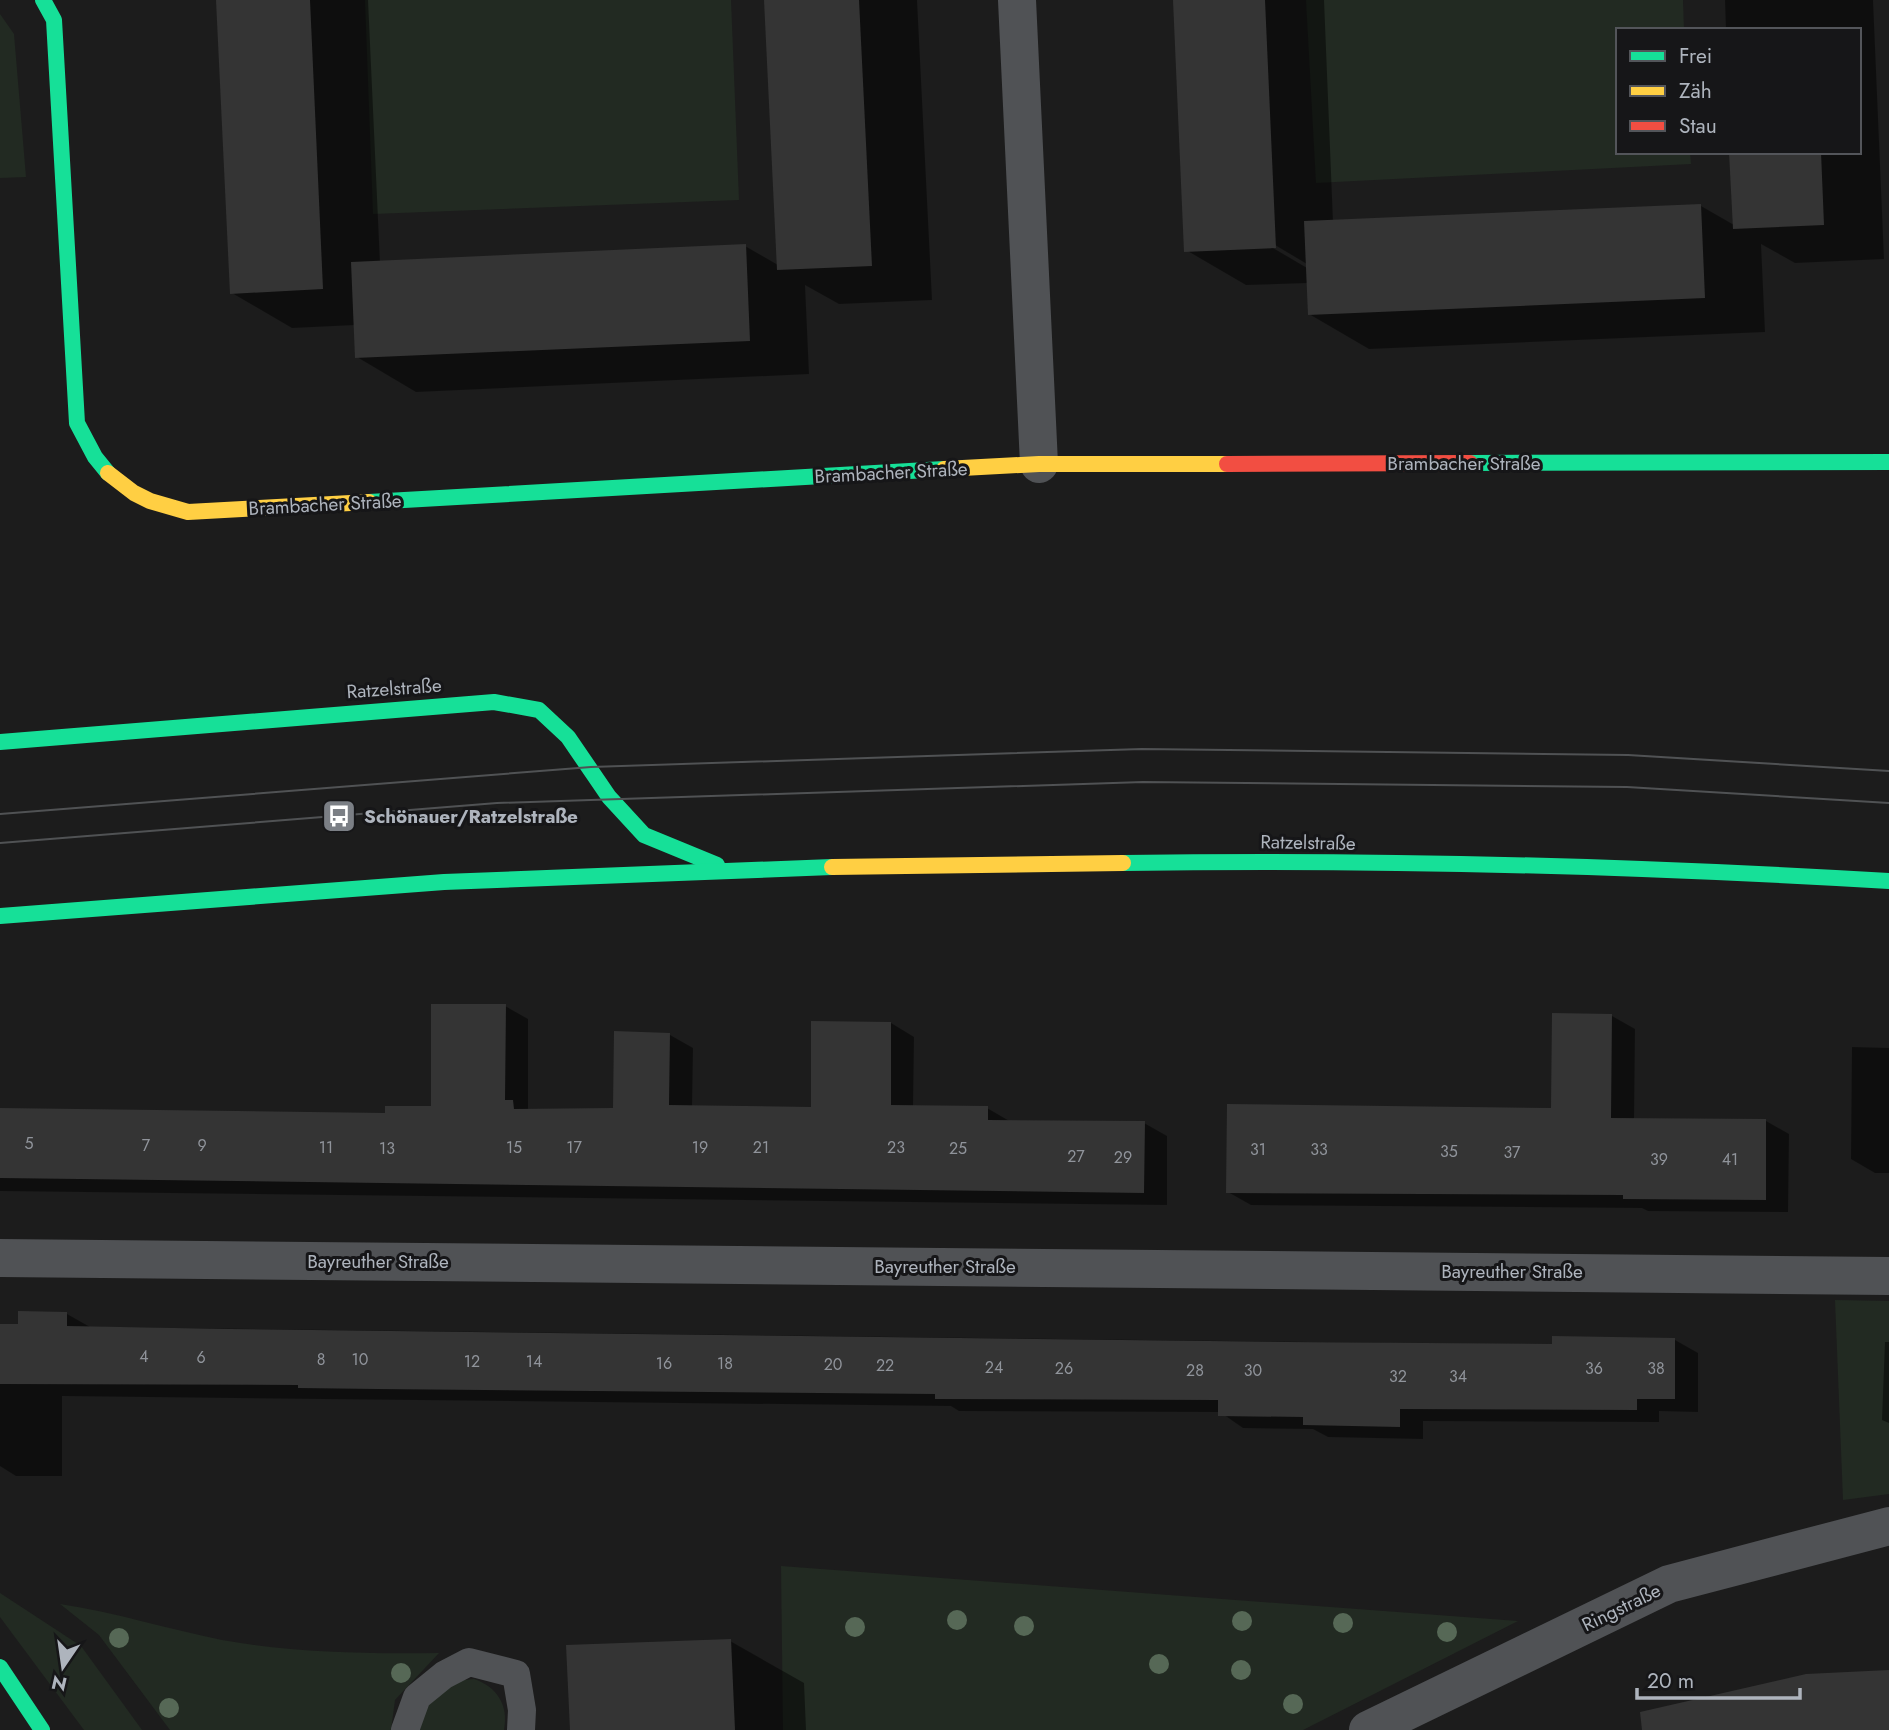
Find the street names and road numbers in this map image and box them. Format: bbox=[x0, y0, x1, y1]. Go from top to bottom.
street label: Brambacher Straße bbox=[1387, 450, 1541, 477]
street label: Brambacher Straße bbox=[814, 455, 968, 490]
street label: Brambacher Straße bbox=[248, 487, 402, 522]
street label: Ratzelstraße bbox=[346, 672, 443, 705]
street label: Ratzelstraße bbox=[1260, 828, 1356, 857]
street label: Bayreuther Straße bbox=[307, 1248, 449, 1275]
street label: Bayreuther Straße bbox=[874, 1253, 1016, 1280]
street label: Bayreuther Straße bbox=[1441, 1258, 1583, 1285]
street label: Ringstraße bbox=[1577, 1577, 1665, 1638]

